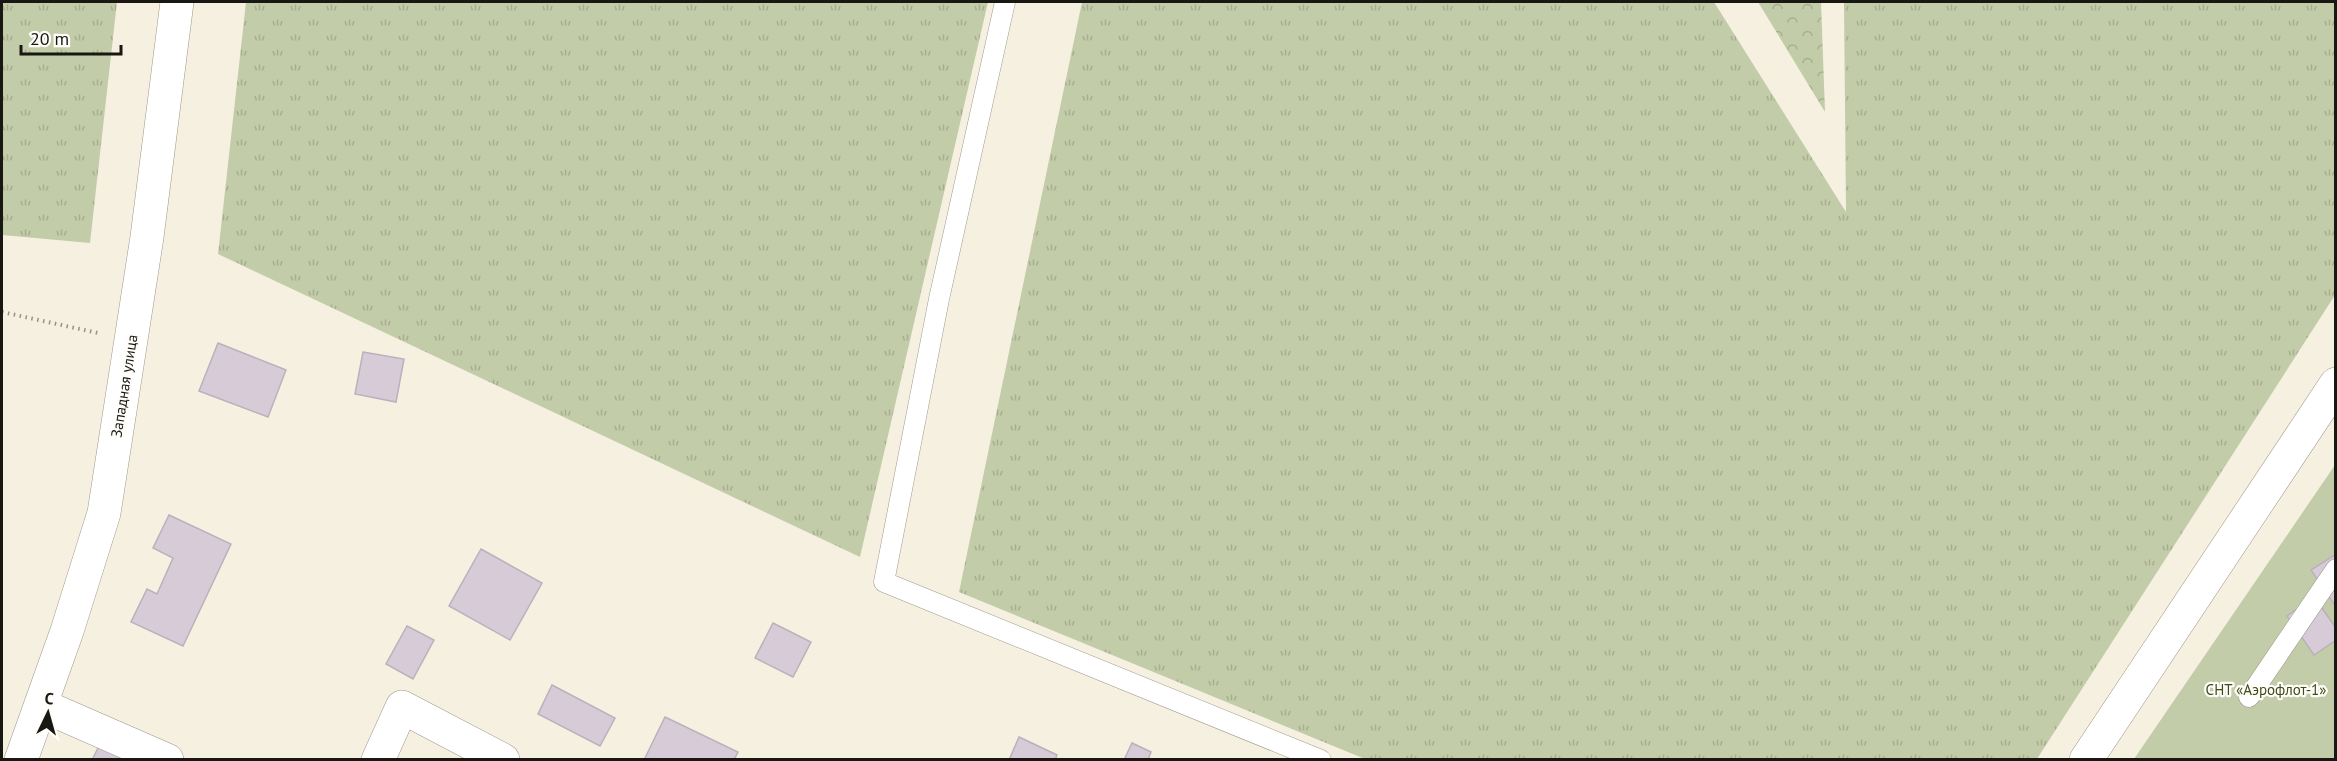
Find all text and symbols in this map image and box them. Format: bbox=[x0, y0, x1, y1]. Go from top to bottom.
scale bar bbox=[21, 18, 122, 56]
text: 20 m bbox=[30, 27, 69, 50]
street label: Западная улица bbox=[106, 333, 142, 439]
park label: СНТ «Аэрофлот-1» bbox=[2206, 680, 2326, 699]
north arrow bbox=[18, 683, 78, 743]
text: С bbox=[44, 688, 55, 708]

